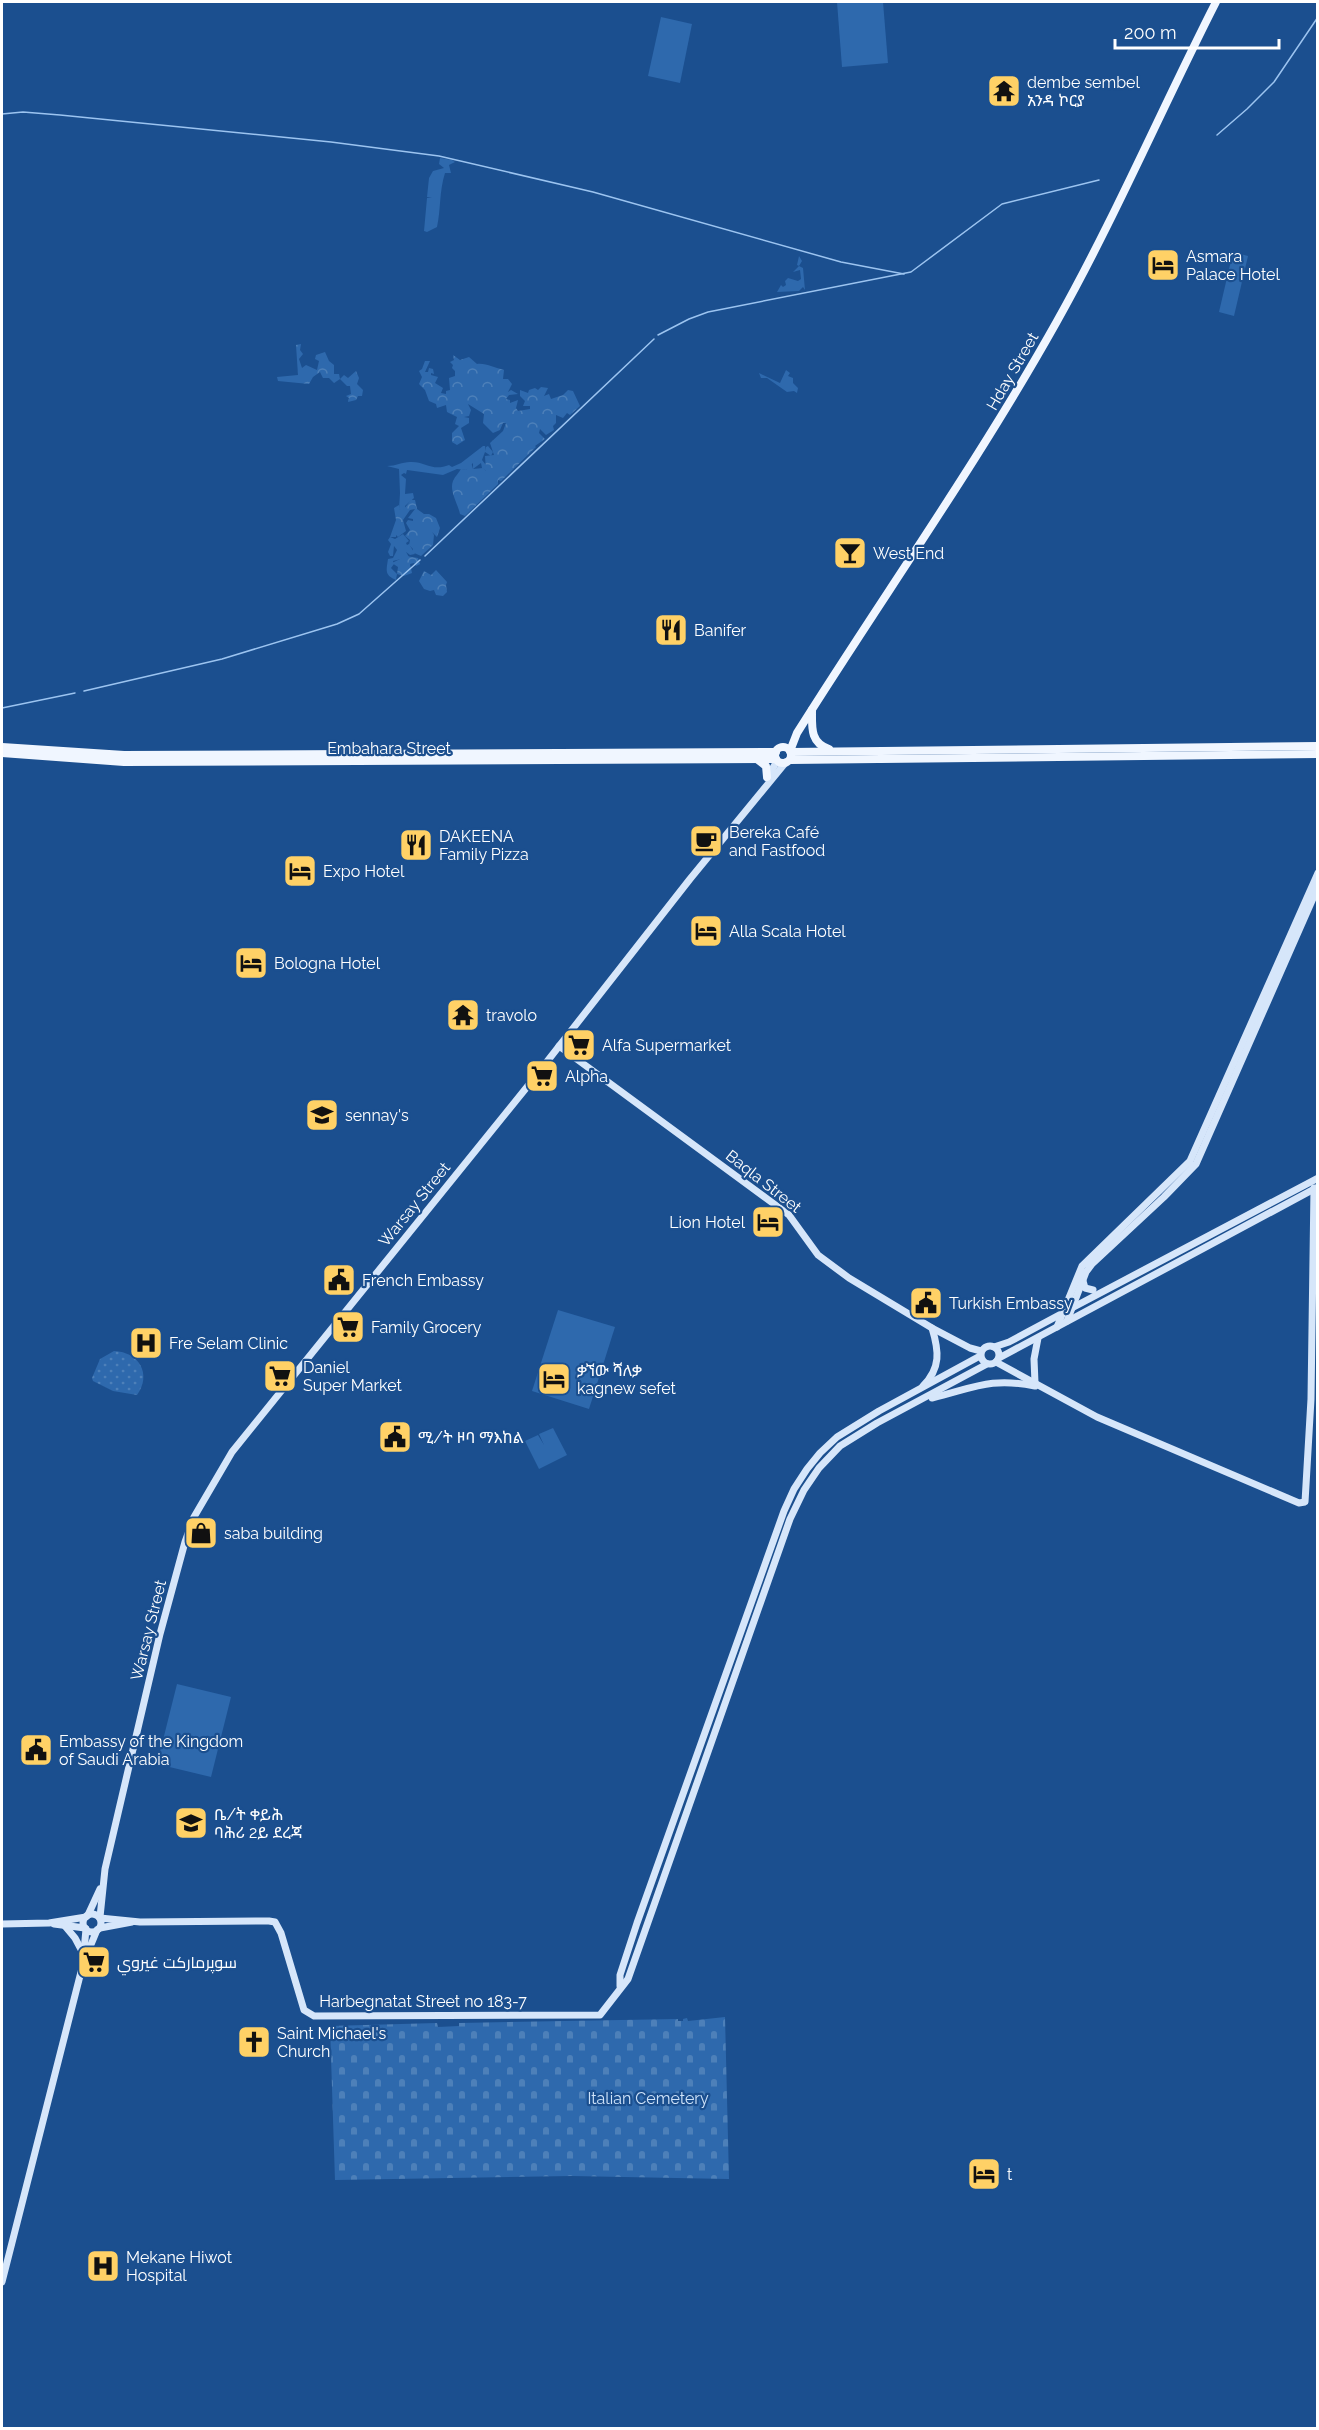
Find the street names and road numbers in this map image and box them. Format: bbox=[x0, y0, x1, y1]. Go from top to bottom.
street label: Hday Street bbox=[983, 328, 1043, 414]
street label: Embahara Street bbox=[327, 739, 452, 758]
street label: Baqla Street bbox=[722, 1146, 806, 1217]
street label: Warsay Street bbox=[375, 1158, 455, 1250]
street label: Warsay Street bbox=[127, 1577, 170, 1682]
street label: Harbegnatat Street no 183-7 bbox=[319, 1992, 527, 2011]

